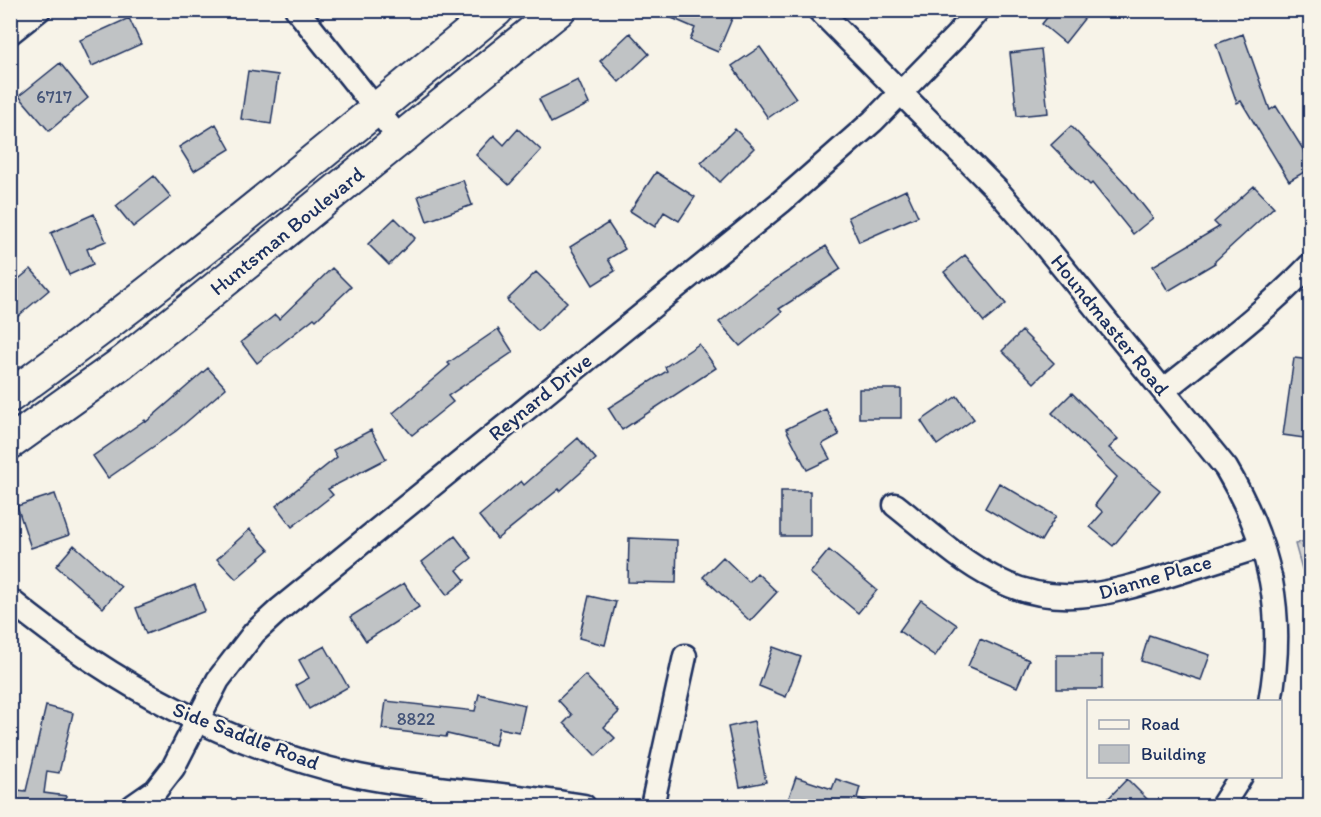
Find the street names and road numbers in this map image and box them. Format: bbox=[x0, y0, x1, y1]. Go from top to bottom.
street label: Huntsman Boulevard bbox=[205, 160, 369, 300]
street label: Houndmaster Road bbox=[1046, 249, 1175, 401]
street label: Reynard Drive bbox=[483, 347, 596, 446]
street label: Dianne Place bbox=[1096, 548, 1214, 605]
street label: Side Saddle Road bbox=[169, 696, 323, 775]

